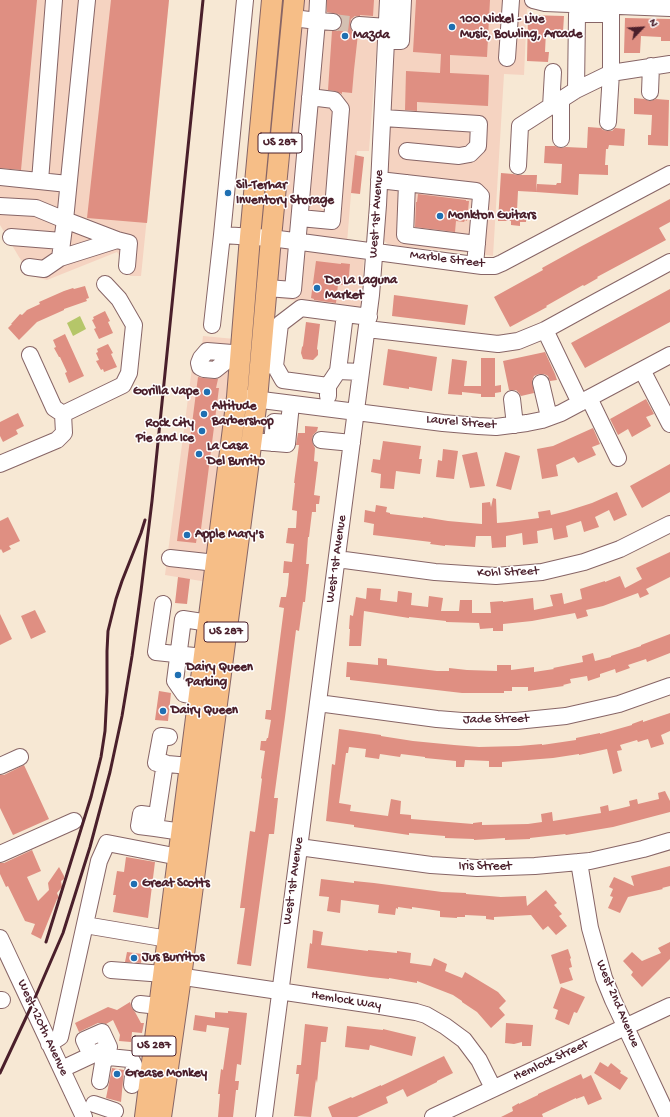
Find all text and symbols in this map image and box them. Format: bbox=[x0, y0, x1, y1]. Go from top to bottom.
north arrow bbox=[622, 8, 662, 48]
place label: 100 Nickel - Live Music, Bowling, Arcade bbox=[460, 12, 582, 43]
text: N bbox=[646, 17, 660, 29]
marker: 100 Nickel - Live Music, Bowling, Arcade bbox=[447, 22, 457, 32]
place label: Mazda bbox=[353, 28, 390, 44]
marker: Mazda bbox=[340, 31, 350, 41]
road number: US 287 bbox=[258, 133, 302, 153]
street label: West 1st Avenue bbox=[366, 169, 388, 259]
place label: Sil-Terhar Inventory Storage bbox=[236, 178, 334, 209]
marker: Sil-Terhar Inventory Storage bbox=[223, 188, 233, 198]
place label: Monkton Guitars bbox=[448, 208, 536, 224]
marker: Monkton Guitars bbox=[435, 211, 445, 221]
street label: Marble Street bbox=[409, 248, 485, 272]
place label: De La Laguna Market bbox=[325, 273, 397, 304]
marker: De La Laguna Market bbox=[312, 283, 322, 293]
place label: Gorilla Vape bbox=[133, 384, 199, 400]
marker: Gorilla Vape bbox=[202, 387, 212, 397]
place label: Altitude Barbershop bbox=[212, 399, 274, 430]
marker: Altitude Barbershop bbox=[199, 409, 209, 419]
street label: Laurel Street bbox=[425, 412, 497, 434]
place label: Rock City Pie and Ice bbox=[136, 416, 194, 447]
marker: Rock City Pie and Ice bbox=[197, 426, 207, 436]
place label: La Casa Del Burrito bbox=[207, 439, 265, 470]
marker: La Casa Del Burrito bbox=[194, 449, 204, 459]
street label: West 1st Avenue bbox=[323, 514, 351, 604]
place label: Apple Mary's bbox=[195, 527, 263, 543]
marker: Apple Mary's bbox=[182, 530, 192, 540]
street label: Kohl Street bbox=[477, 564, 539, 582]
road number: US 287 bbox=[204, 622, 248, 642]
place label: Dairy Queen Parking bbox=[186, 660, 253, 691]
marker: Dairy Queen Parking bbox=[173, 670, 183, 680]
place label: Dairy Queen bbox=[171, 703, 238, 719]
marker: Dairy Queen bbox=[158, 706, 168, 716]
street label: Jade Street bbox=[463, 712, 529, 728]
street label: West 1st Avenue bbox=[280, 836, 308, 926]
street label: Iris Street bbox=[458, 859, 512, 875]
place label: Great Scotts bbox=[142, 876, 210, 892]
marker: Great Scotts bbox=[129, 879, 139, 889]
place label: Jus Burritos bbox=[142, 950, 204, 966]
marker: Jus Burritos bbox=[129, 953, 139, 963]
street label: West 2nd Avenue bbox=[592, 958, 642, 1050]
street label: West 120th Avenue bbox=[13, 977, 71, 1079]
street label: Hemlock Way bbox=[310, 988, 382, 1014]
road number: US 287 bbox=[132, 1036, 176, 1056]
street label: Hemlock Street bbox=[511, 1037, 591, 1085]
place label: Grease Monkey bbox=[125, 1066, 207, 1082]
marker: Grease Monkey bbox=[112, 1069, 122, 1079]

